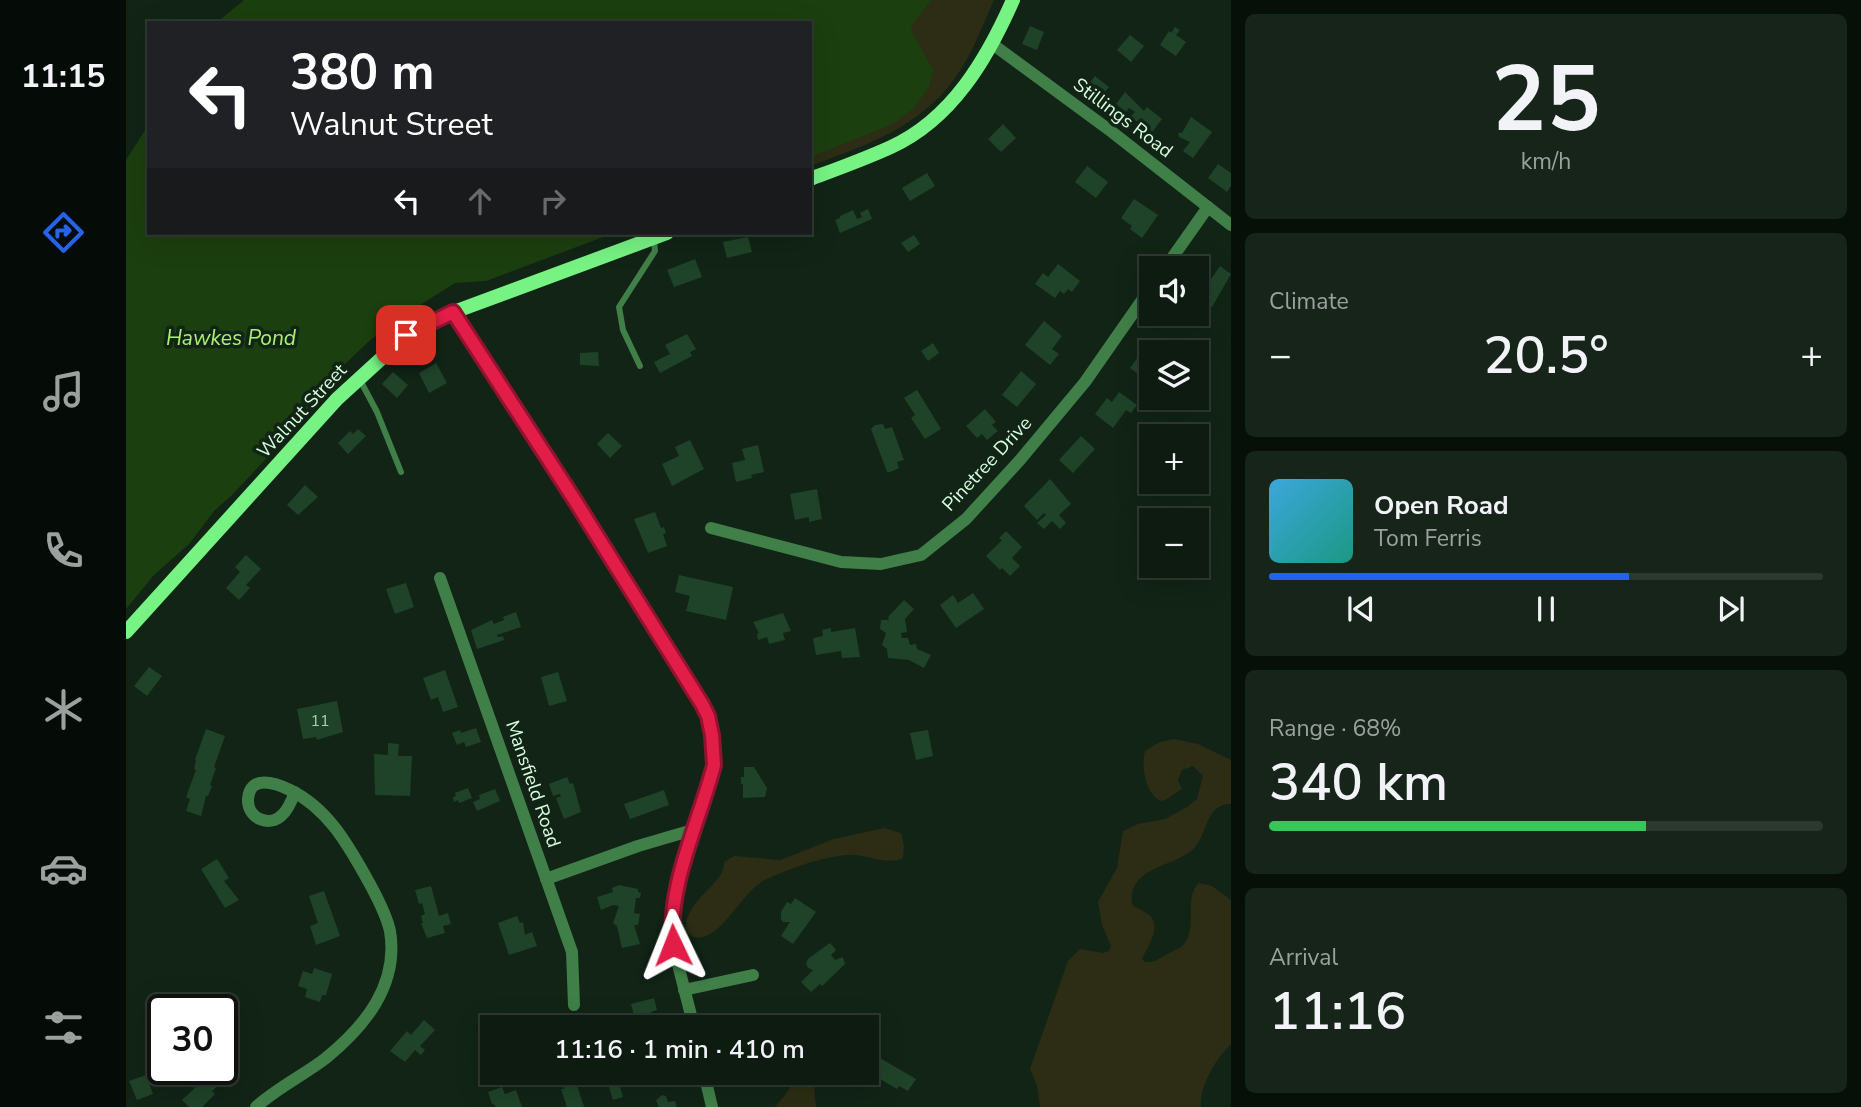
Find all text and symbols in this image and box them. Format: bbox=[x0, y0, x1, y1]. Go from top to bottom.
text: 25 bbox=[1491, 38, 1601, 162]
text: 380 m bbox=[290, 39, 434, 106]
icon: left bbox=[175, 49, 266, 140]
text: 11:15 bbox=[21, 55, 105, 98]
street label: Stillings Road bbox=[1068, 72, 1178, 164]
text: Walnut Street bbox=[290, 103, 493, 146]
text: km/h bbox=[1521, 146, 1571, 177]
icon: left bbox=[388, 182, 426, 220]
icon: ahead bbox=[461, 182, 499, 220]
icon: right bbox=[534, 182, 572, 220]
icon: directions bbox=[39, 208, 88, 257]
map controls bbox=[1139, 256, 1209, 578]
button: sound bbox=[1139, 256, 1209, 326]
text: Climate bbox=[1269, 286, 1349, 317]
pin bbox=[376, 305, 436, 365]
icon: arrive bbox=[387, 316, 425, 354]
text: 20.5° bbox=[1483, 320, 1609, 391]
water label: Hawkes Pond bbox=[166, 324, 297, 352]
text: − bbox=[1269, 330, 1292, 381]
text: + bbox=[1800, 330, 1823, 381]
button: layers bbox=[1139, 340, 1209, 410]
street label: Walnut Street bbox=[251, 358, 353, 464]
icon: music bbox=[39, 367, 88, 416]
street label: Pinetree Drive bbox=[936, 411, 1038, 517]
button: + bbox=[1139, 424, 1209, 494]
text: Open Road bbox=[1374, 488, 1509, 523]
button: − bbox=[1139, 508, 1209, 578]
text: Tom Ferris bbox=[1374, 523, 1482, 554]
icon: phone bbox=[39, 526, 88, 575]
icon: previous bbox=[1342, 590, 1380, 628]
icon: pause bbox=[1527, 590, 1565, 628]
icon: next bbox=[1712, 590, 1750, 628]
icon: climate bbox=[39, 685, 88, 734]
house number: 11 bbox=[310, 710, 330, 732]
text: Range · 68% bbox=[1269, 713, 1401, 744]
street label: Mansfield Road bbox=[499, 717, 567, 851]
text: 340 km bbox=[1269, 747, 1448, 818]
icon: car bbox=[39, 844, 88, 893]
position arrow bbox=[636, 908, 710, 982]
text: Arrival bbox=[1269, 942, 1338, 973]
text: 11:16 bbox=[1269, 976, 1406, 1047]
speed limit sign: 30 bbox=[147, 994, 238, 1085]
icon: filters bbox=[39, 1003, 88, 1052]
text: 11:16 · 1 min · 410 m bbox=[554, 1032, 805, 1067]

